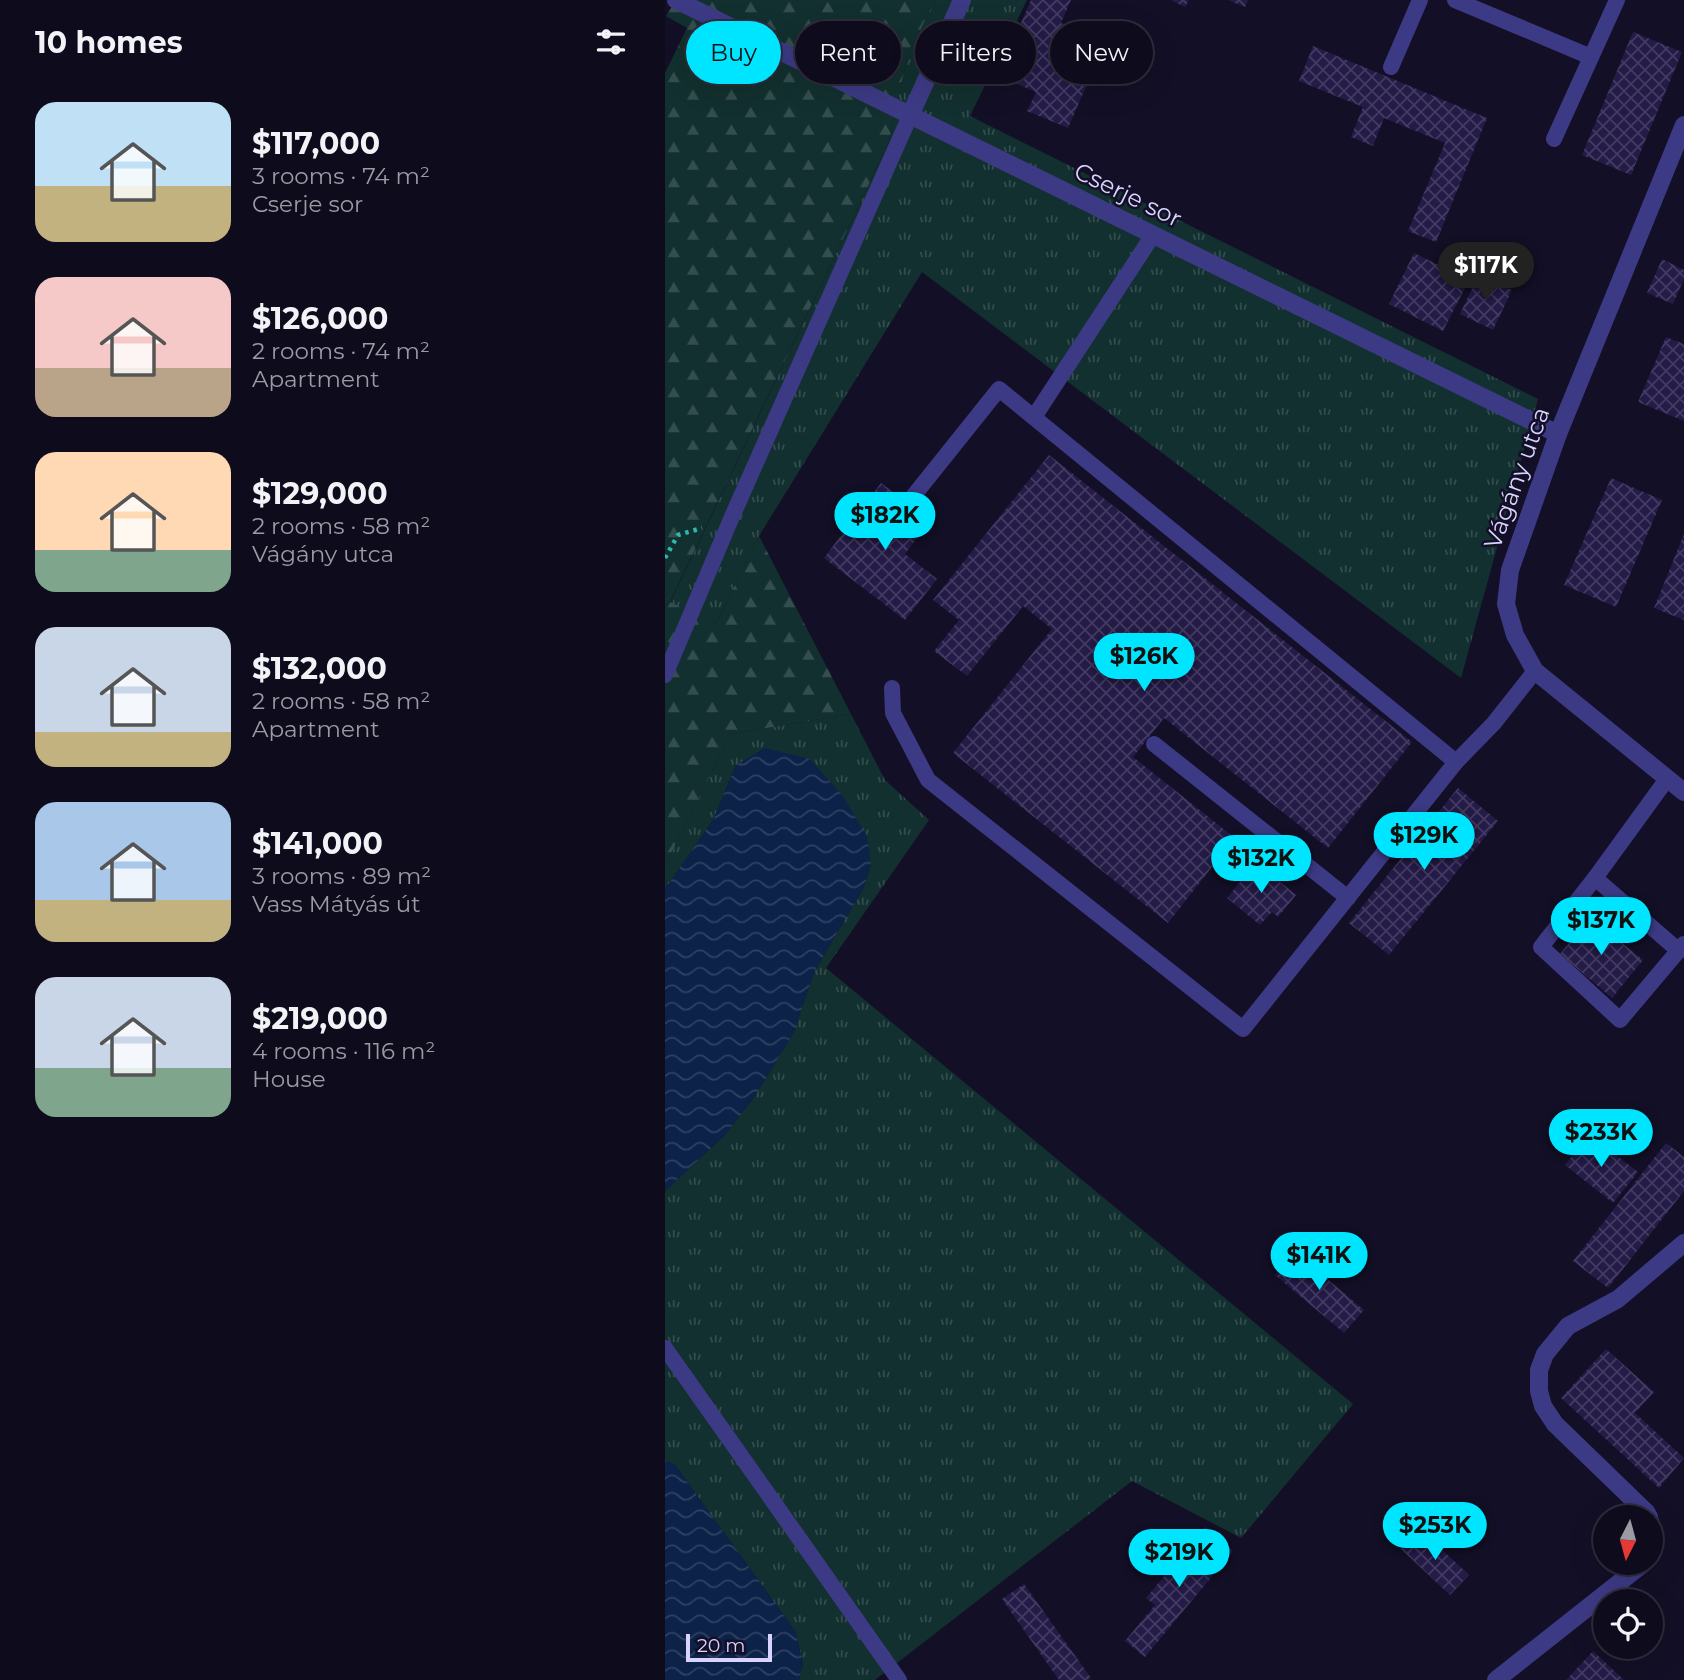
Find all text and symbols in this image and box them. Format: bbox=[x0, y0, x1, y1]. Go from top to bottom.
chip: Buy bbox=[686, 21, 781, 84]
chip: Rent bbox=[795, 21, 901, 84]
chip: Filters bbox=[915, 21, 1036, 84]
chip: New bbox=[1050, 21, 1153, 84]
icon: filters bbox=[592, 23, 630, 61]
text: 10 homes bbox=[35, 24, 183, 61]
text: $117,000 bbox=[252, 125, 380, 162]
icon: home bbox=[91, 130, 175, 214]
street label: Cserje sor bbox=[1070, 156, 1187, 233]
text: 3 rooms · 74 m² bbox=[252, 162, 430, 190]
text: Cserje sor bbox=[252, 190, 363, 218]
pin: $117K bbox=[1437, 243, 1535, 302]
text: $117K bbox=[1454, 251, 1518, 279]
text: $126,000 bbox=[252, 300, 388, 337]
icon: home bbox=[91, 305, 175, 389]
text: 2 rooms · 74 m² bbox=[252, 337, 430, 365]
text: Apartment bbox=[252, 365, 380, 393]
street label: Vágány utca bbox=[1478, 403, 1556, 552]
text: $129,000 bbox=[252, 475, 388, 512]
icon: home bbox=[91, 480, 175, 564]
pin: $182K bbox=[836, 492, 934, 552]
text: $182K bbox=[850, 501, 920, 529]
text: 2 rooms · 58 m² bbox=[252, 512, 430, 540]
text: Vágány utca bbox=[252, 540, 394, 568]
pin: $126K bbox=[1095, 634, 1193, 693]
text: $126K bbox=[1110, 642, 1178, 670]
text: $132,000 bbox=[252, 650, 387, 687]
icon: home bbox=[91, 655, 175, 739]
text: 2 rooms · 58 m² bbox=[252, 687, 430, 715]
text: Apartment bbox=[252, 715, 380, 743]
pin: $129K bbox=[1375, 812, 1473, 872]
text: $129K bbox=[1390, 821, 1458, 849]
text: $141,000 bbox=[252, 825, 383, 862]
icon: home bbox=[91, 830, 175, 914]
pin: $132K bbox=[1212, 836, 1310, 895]
text: $132K bbox=[1227, 844, 1295, 872]
text: 3 rooms · 89 m² bbox=[252, 862, 431, 890]
text: Vass Mátyás út bbox=[252, 890, 421, 918]
pin: $137K bbox=[1552, 898, 1650, 957]
text: $137K bbox=[1567, 906, 1635, 934]
text: $219,000 bbox=[252, 1000, 388, 1037]
icon: home bbox=[91, 1005, 175, 1089]
text: 4 rooms · 116 m² bbox=[252, 1037, 435, 1065]
text: House bbox=[252, 1065, 326, 1093]
pin: $233K bbox=[1552, 1110, 1650, 1169]
text: $233K bbox=[1565, 1118, 1637, 1146]
pin: $141K bbox=[1270, 1232, 1368, 1292]
text: $141K bbox=[1287, 1241, 1351, 1269]
pin: $253K bbox=[1386, 1502, 1484, 1562]
north arrow bbox=[1593, 1505, 1663, 1575]
map controls bbox=[1593, 1505, 1663, 1659]
text: $253K bbox=[1399, 1511, 1471, 1539]
pin: $219K bbox=[1130, 1530, 1228, 1589]
text: $219K bbox=[1145, 1538, 1213, 1566]
button: locate bbox=[1593, 1589, 1663, 1659]
scale bar bbox=[686, 1631, 772, 1663]
text: 20 m bbox=[697, 1634, 745, 1657]

